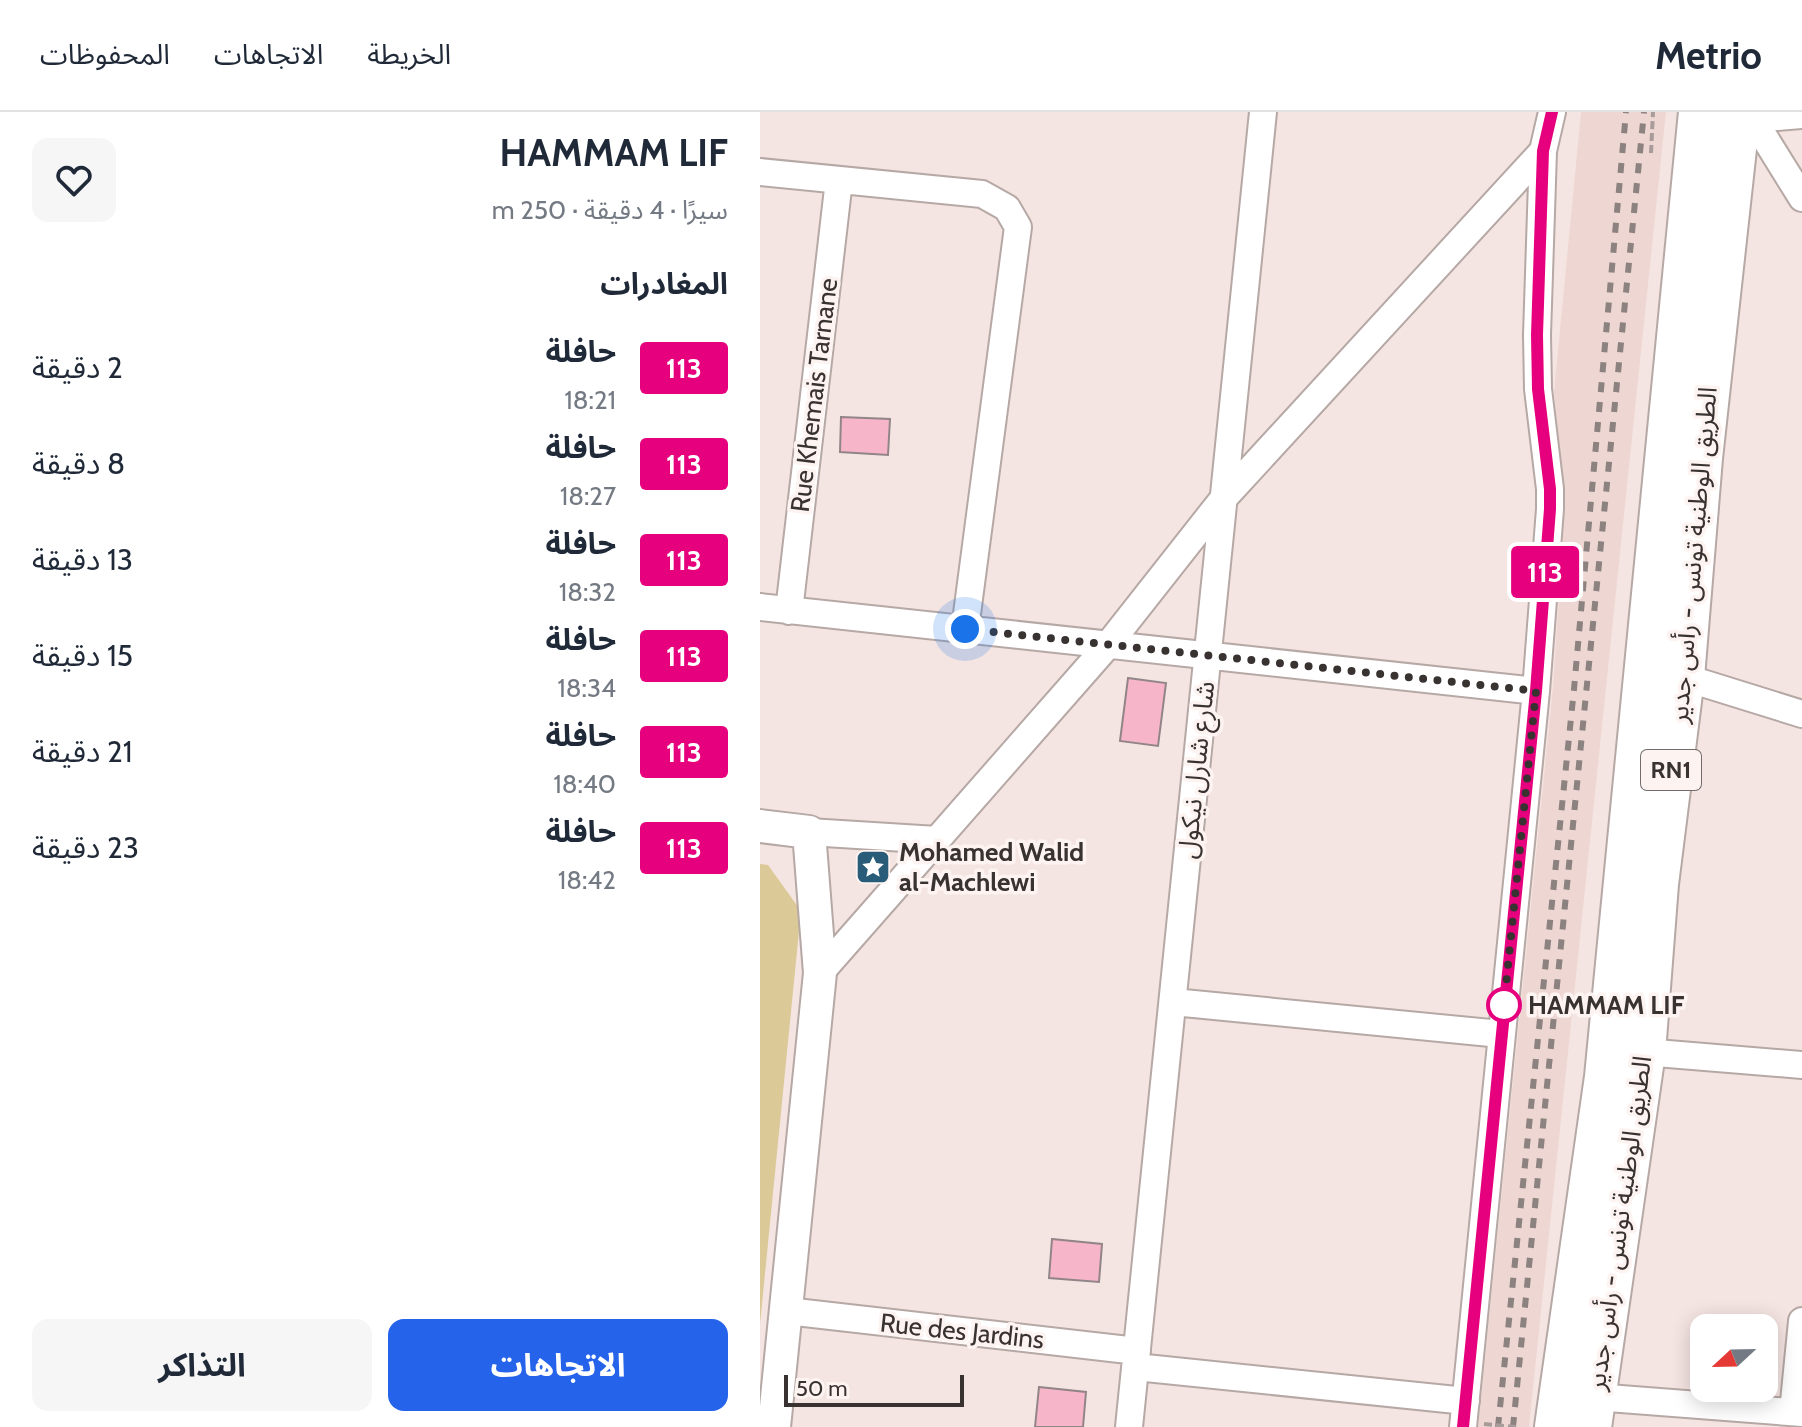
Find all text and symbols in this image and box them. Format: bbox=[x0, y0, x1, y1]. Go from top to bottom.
text: Metrio bbox=[1655, 32, 1762, 79]
text: المحفوظات bbox=[40, 37, 170, 71]
text: الاتجاهات bbox=[214, 37, 323, 71]
text: الخريطة bbox=[367, 37, 451, 71]
text: HAMMAM LIF bbox=[500, 129, 728, 176]
button: heart bbox=[32, 138, 116, 222]
text: سيرًا · 4 دقيقة · 250 m bbox=[492, 194, 728, 226]
text: المغادرات bbox=[600, 265, 728, 302]
street label: Rue Khemais Tarnane bbox=[784, 276, 844, 514]
text: حافلة bbox=[545, 333, 616, 370]
text: 2 دقيقة bbox=[32, 349, 123, 386]
text: 113 bbox=[666, 351, 702, 385]
text: 18:21 bbox=[564, 384, 616, 416]
street label: الطريق الوطنية تونس - رأس جدير bbox=[1662, 385, 1724, 726]
text: حافلة bbox=[545, 429, 616, 466]
text: 8 دقيقة bbox=[32, 445, 125, 482]
text: 113 bbox=[666, 447, 702, 481]
text: 18:27 bbox=[560, 480, 616, 512]
text: حافلة bbox=[545, 525, 616, 562]
text: 13 دقيقة bbox=[32, 541, 133, 578]
text: 113 bbox=[666, 543, 702, 577]
line badge: 113 bbox=[1499, 546, 1591, 598]
text: 113 bbox=[1527, 555, 1563, 589]
text: 18:32 bbox=[559, 576, 616, 608]
your location bbox=[945, 609, 985, 649]
text: حافلة bbox=[545, 621, 616, 658]
text: 15 دقيقة bbox=[32, 637, 133, 674]
text: 113 bbox=[666, 639, 702, 673]
text: 18:34 bbox=[557, 672, 616, 704]
street label: شارع شارل نيكول bbox=[1171, 680, 1224, 861]
text: حافلة bbox=[545, 717, 616, 754]
text: 21 دقيقة bbox=[32, 733, 133, 770]
text: 113 bbox=[666, 735, 702, 769]
road number: RN1 bbox=[1641, 750, 1701, 790]
text: 18:40 bbox=[553, 768, 616, 800]
text: حافلة bbox=[545, 813, 616, 850]
text: 23 دقيقة bbox=[32, 829, 139, 866]
text: 113 bbox=[666, 831, 702, 865]
place label: Mohamed Walid al-Machlewi bbox=[899, 836, 1084, 898]
place icon: Mohamed Walid al-Machlewi bbox=[854, 848, 892, 886]
text: 18:42 bbox=[558, 864, 616, 896]
marker: HAMMAM LIF bbox=[1487, 988, 1521, 1022]
place label: HAMMAM LIF bbox=[1528, 989, 1685, 1021]
street label: الطريق الوطنية تونس - رأس جدير bbox=[1579, 1054, 1658, 1393]
street label: Rue des Jardins bbox=[879, 1306, 1046, 1356]
north arrow bbox=[1690, 1314, 1778, 1402]
map controls bbox=[1690, 1314, 1778, 1402]
button: التذاكر bbox=[32, 1319, 372, 1411]
button: الاتجاهات bbox=[388, 1319, 728, 1411]
scale bar bbox=[784, 1371, 964, 1407]
text: 50 m bbox=[796, 1375, 848, 1402]

